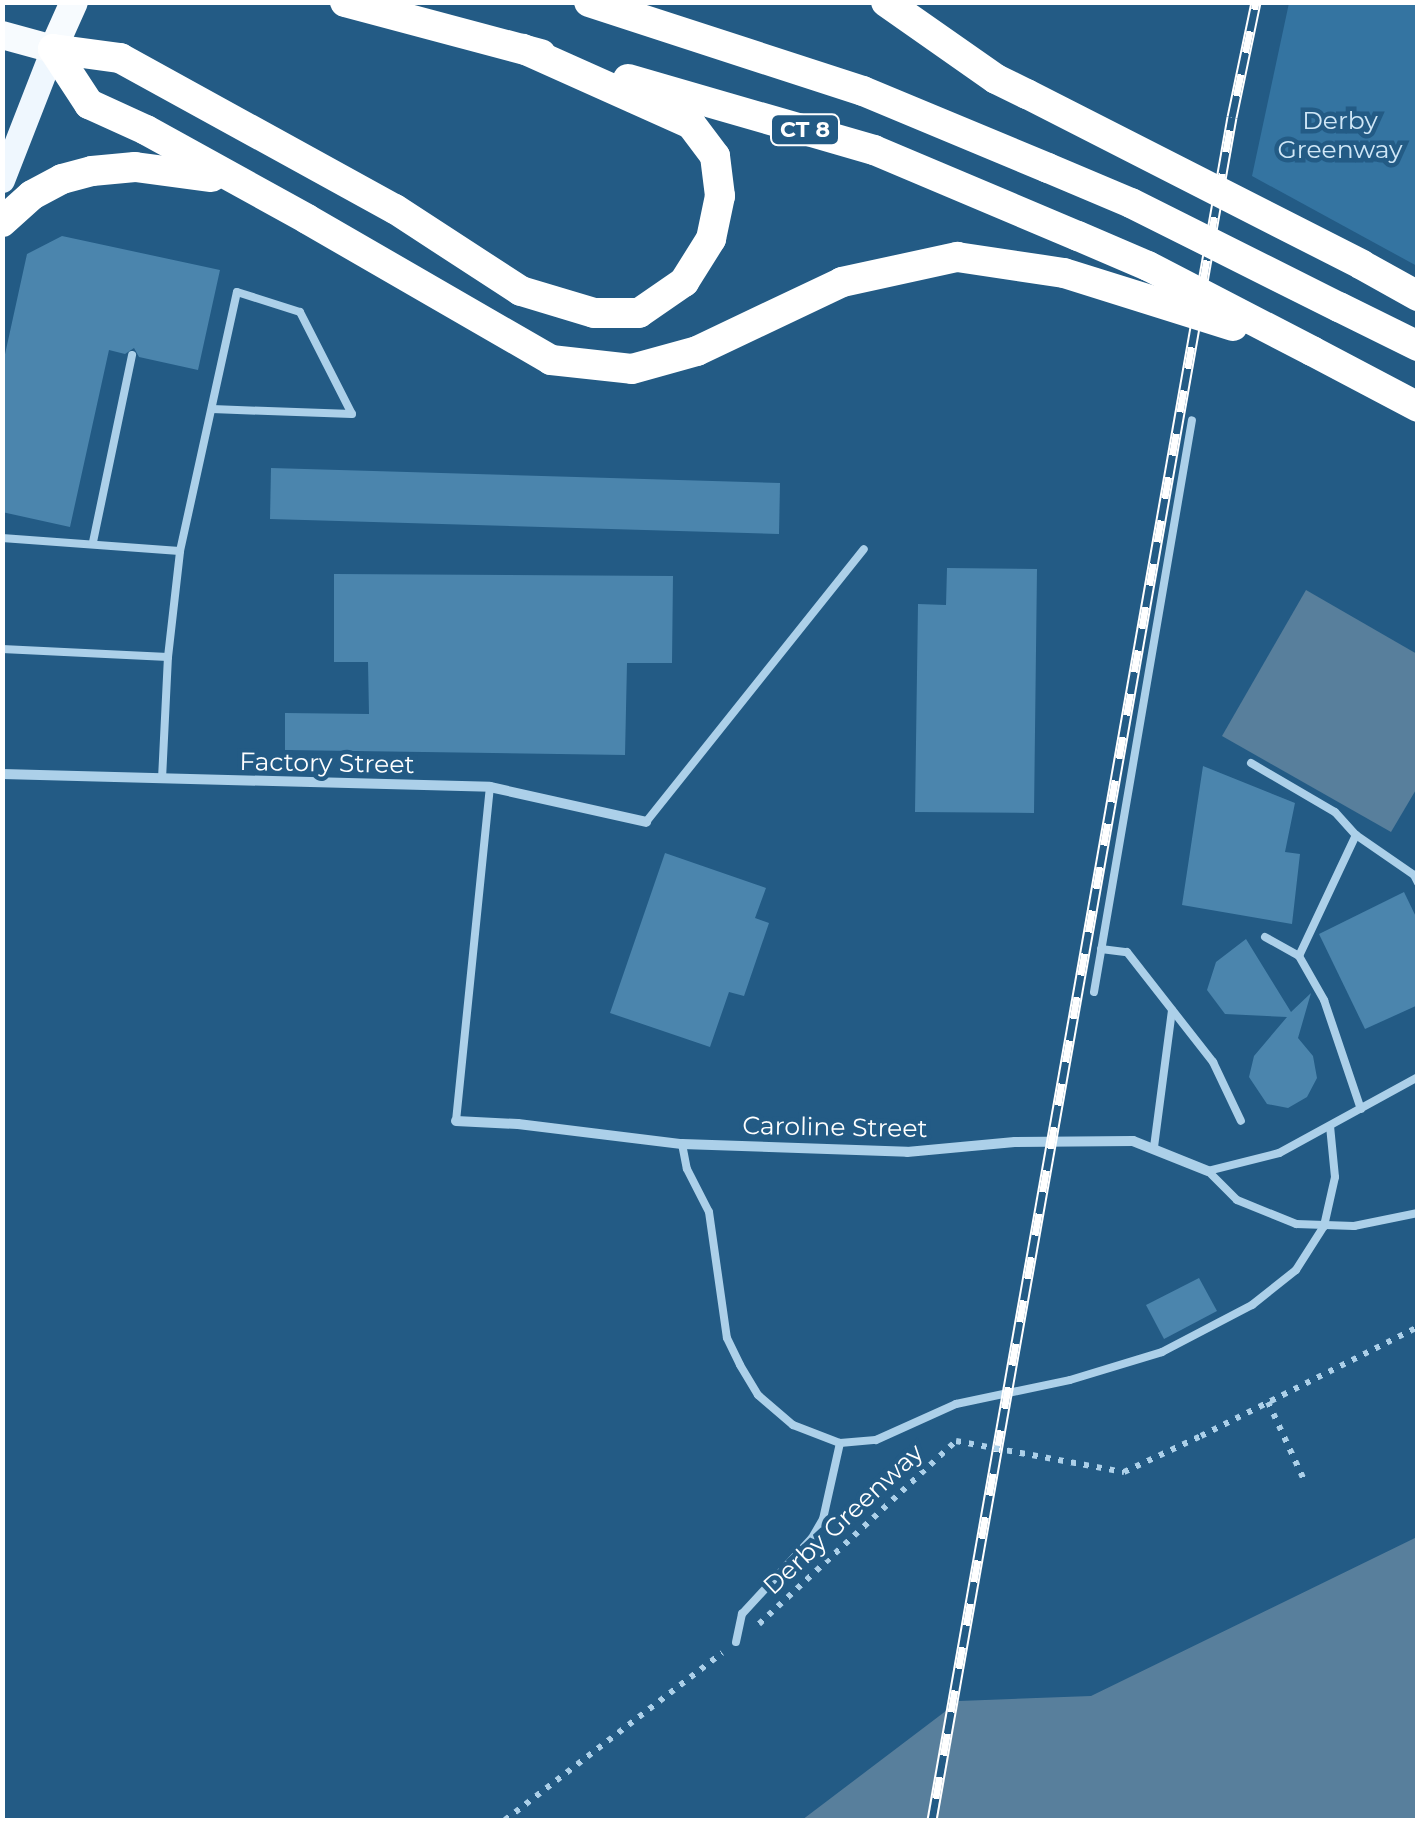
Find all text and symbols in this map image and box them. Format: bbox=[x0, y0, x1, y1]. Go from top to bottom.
park label: Derby Greenway bbox=[1277, 106, 1403, 165]
road number: CT 8 bbox=[770, 113, 840, 147]
street label: Factory Street bbox=[239, 746, 415, 780]
street label: Caroline Street bbox=[742, 1110, 928, 1144]
street label: Derby Greenway bbox=[757, 1437, 929, 1601]

